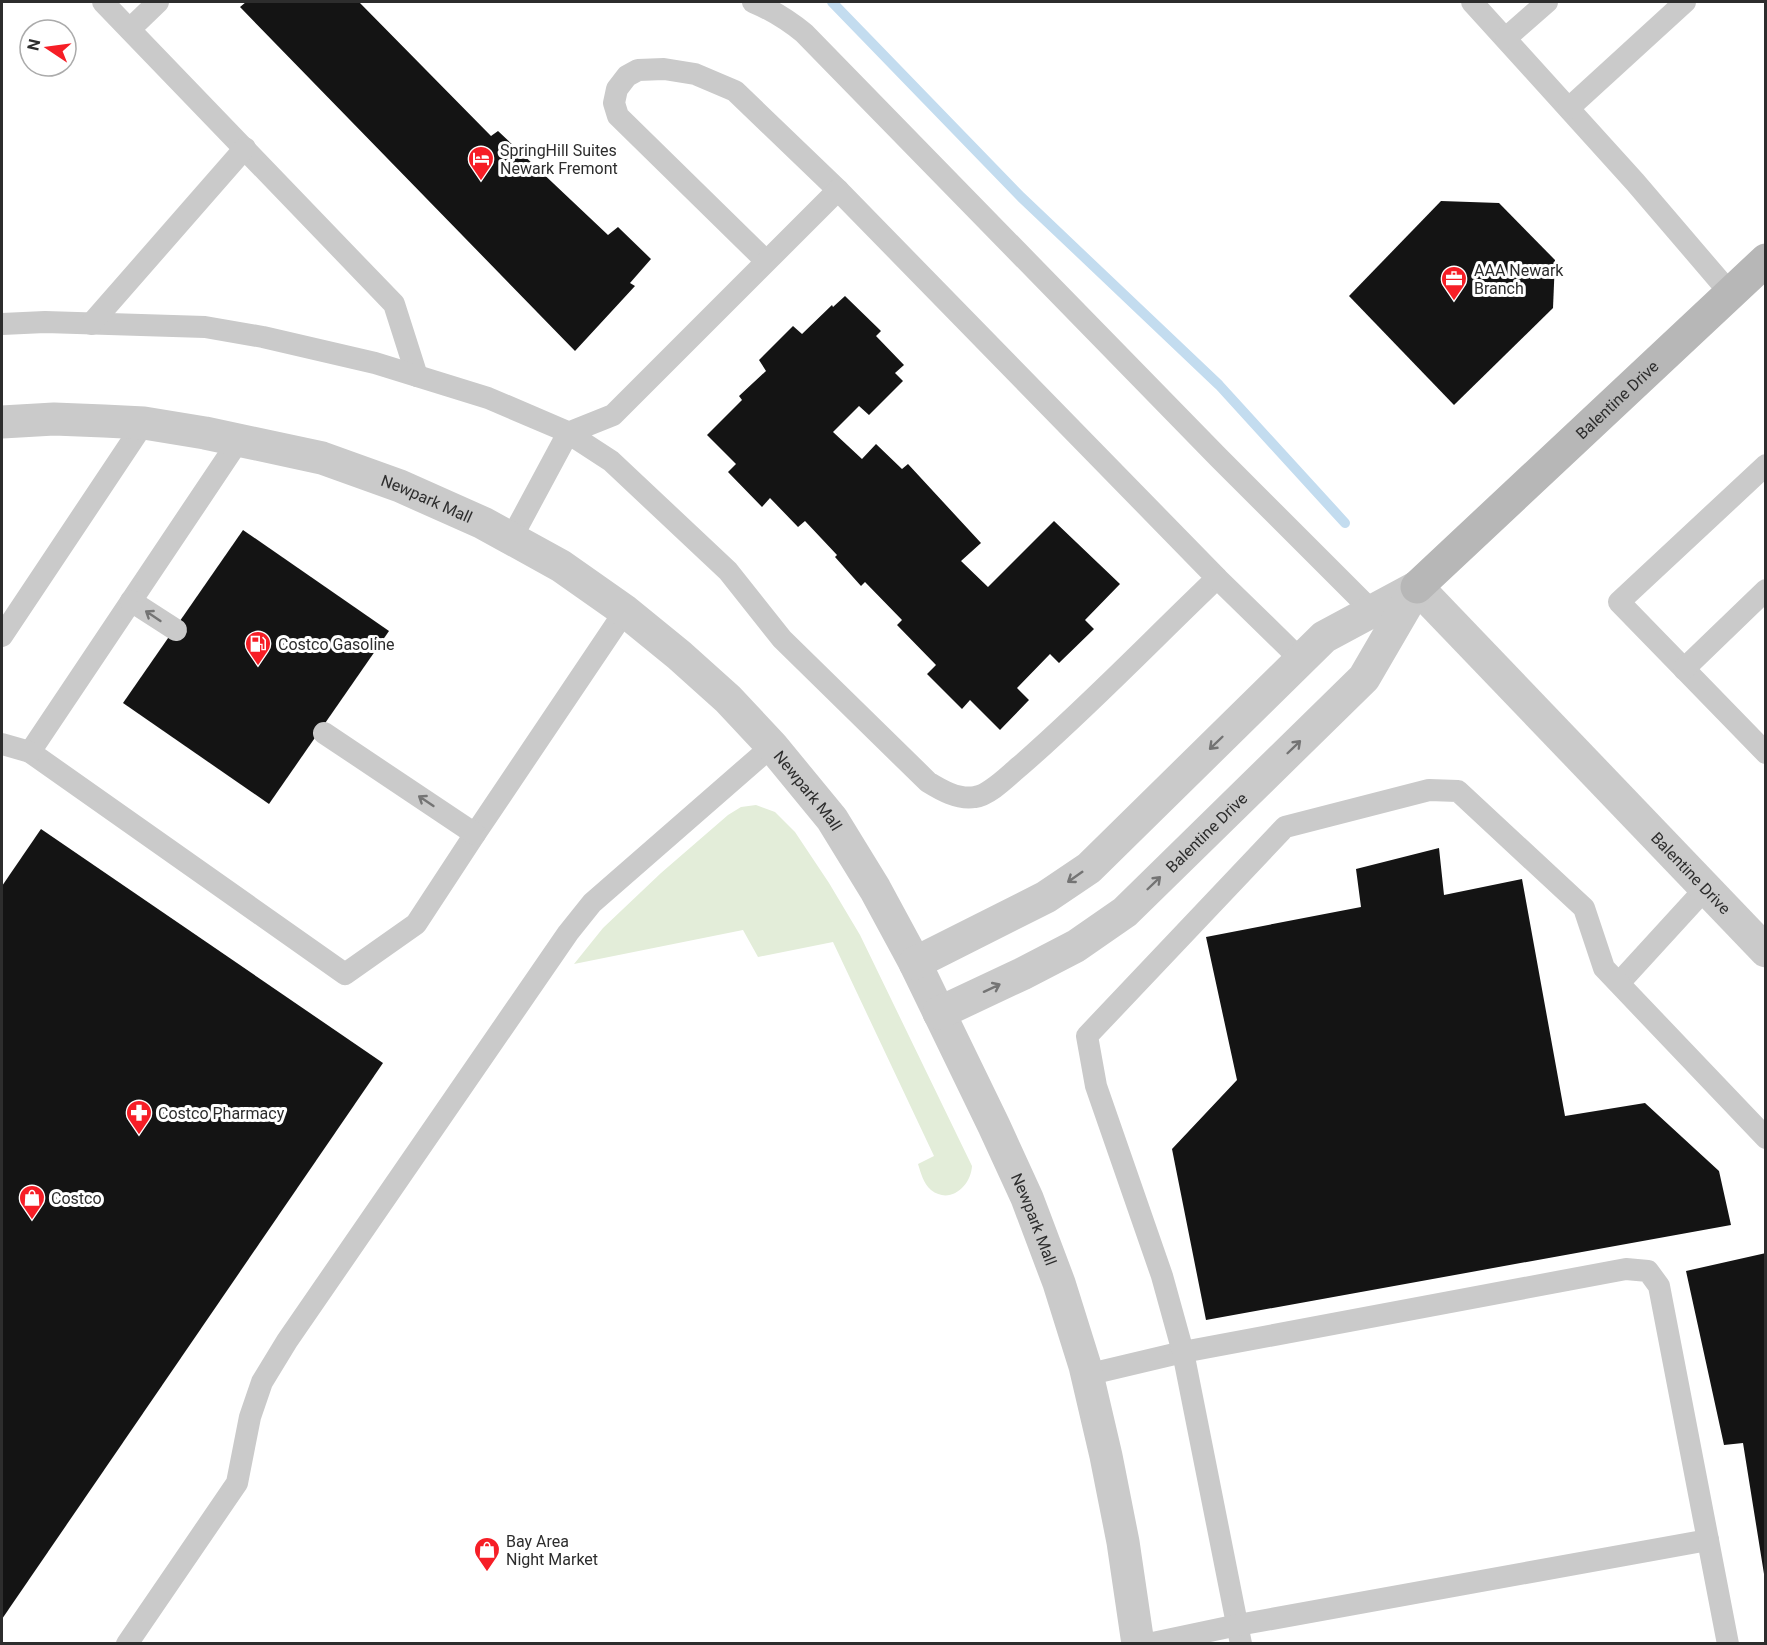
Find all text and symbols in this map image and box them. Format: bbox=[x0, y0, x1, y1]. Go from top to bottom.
north arrow bbox=[18, 18, 78, 78]
text: N bbox=[23, 37, 44, 52]
place label: SpringHill Suites Newark Fremont bbox=[500, 141, 618, 178]
hotel icon: SpringHill Suites Newark Fremont bbox=[466, 144, 496, 182]
place label: AAA Newark Branch bbox=[1474, 261, 1564, 298]
office icon: AAA Newark Branch bbox=[1439, 264, 1469, 302]
street label: Balentine Drive bbox=[1572, 356, 1662, 443]
street label: Newpark Mall bbox=[379, 471, 475, 527]
one-way arrow bbox=[146, 610, 162, 622]
fuel station icon: Costco Gasoline bbox=[243, 629, 273, 667]
place label: Costco Gasoline bbox=[278, 635, 395, 654]
one-way arrow bbox=[1209, 736, 1224, 751]
one-way arrow bbox=[1286, 739, 1301, 754]
street label: Newpark Mall bbox=[770, 747, 846, 834]
street label: Balentine Drive bbox=[1162, 788, 1251, 876]
one-way arrow bbox=[418, 795, 435, 807]
street label: Balentine Drive bbox=[1647, 828, 1735, 918]
one-way arrow bbox=[1067, 871, 1084, 884]
one-way arrow bbox=[1147, 876, 1162, 890]
one-way arrow bbox=[982, 982, 1000, 994]
pharmacy icon: Costco Pharmacy bbox=[124, 1098, 154, 1136]
place label: Costco Pharmacy bbox=[158, 1104, 285, 1123]
street label: Newpark Mall bbox=[1007, 1170, 1061, 1268]
shop icon: Costco bbox=[17, 1183, 47, 1221]
place label: Costco bbox=[51, 1189, 102, 1208]
place label: Bay Area Night Market bbox=[506, 1532, 598, 1569]
shop icon: Bay Area Night Market bbox=[472, 1535, 502, 1573]

